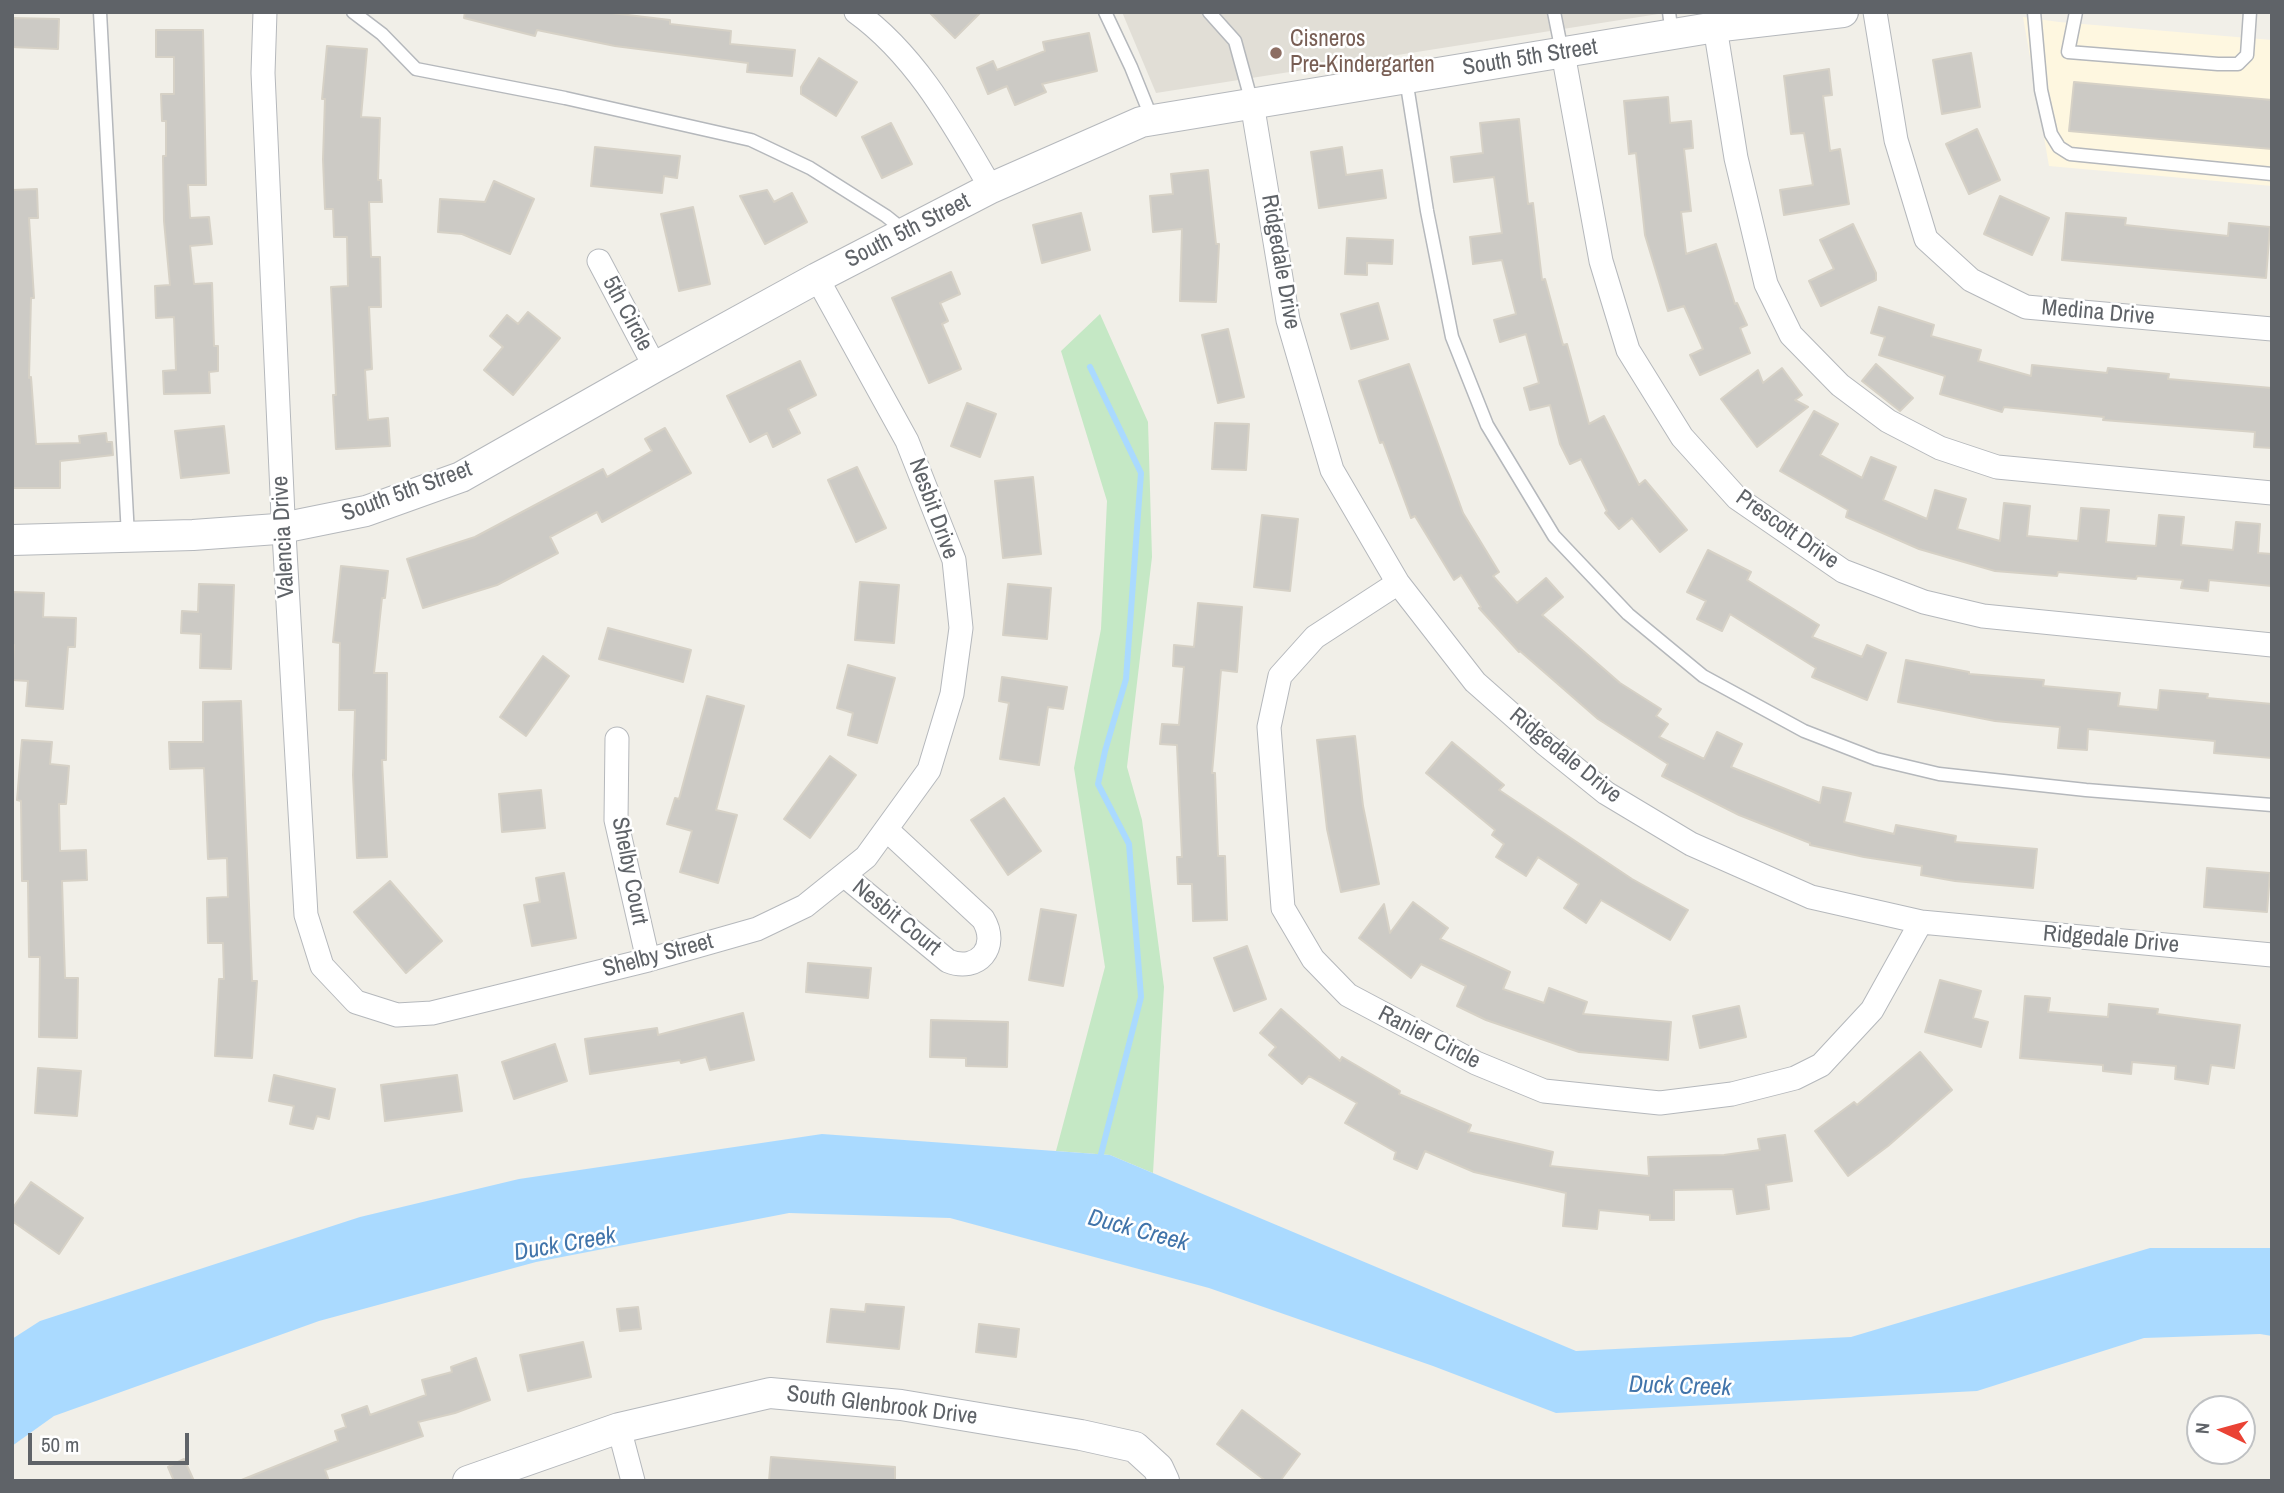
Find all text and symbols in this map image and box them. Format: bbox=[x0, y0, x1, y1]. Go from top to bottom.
place label: Cisneros Pre-Kindergarten bbox=[1290, 26, 1435, 80]
street label: South 5th Street bbox=[1461, 34, 1599, 82]
marker: Cisneros Pre-Kindergarten bbox=[1268, 45, 1284, 61]
street label: South 5th Street bbox=[841, 188, 975, 274]
street label: Ridgedale Drive bbox=[1255, 193, 1305, 331]
street label: 5th Circle bbox=[596, 272, 658, 356]
street label: Medina Drive bbox=[2040, 294, 2156, 332]
street label: Nesbit Drive bbox=[902, 455, 964, 563]
street label: South 5th Street bbox=[338, 456, 476, 528]
street label: Valencia Drive bbox=[267, 475, 301, 599]
street label: Prescott Drive bbox=[1730, 484, 1844, 576]
street label: Ridgedale Drive bbox=[1503, 702, 1627, 810]
street label: Shelby Court bbox=[605, 815, 653, 927]
street label: Nesbit Court bbox=[846, 874, 946, 962]
street label: Ridgedale Drive bbox=[2042, 920, 2180, 960]
street label: Shelby Street bbox=[600, 928, 716, 984]
street label: Ranier Circle bbox=[1373, 1000, 1485, 1076]
water label: Duck Creek bbox=[1085, 1204, 1191, 1258]
water label: Duck Creek bbox=[512, 1222, 618, 1268]
water label: Duck Creek bbox=[1628, 1371, 1732, 1403]
street label: South Glenbrook Drive bbox=[785, 1381, 979, 1431]
north arrow bbox=[2186, 1395, 2256, 1465]
scale bar bbox=[32, 1420, 192, 1464]
text: N bbox=[2189, 1422, 2216, 1435]
text: 50 m bbox=[41, 1430, 79, 1459]

